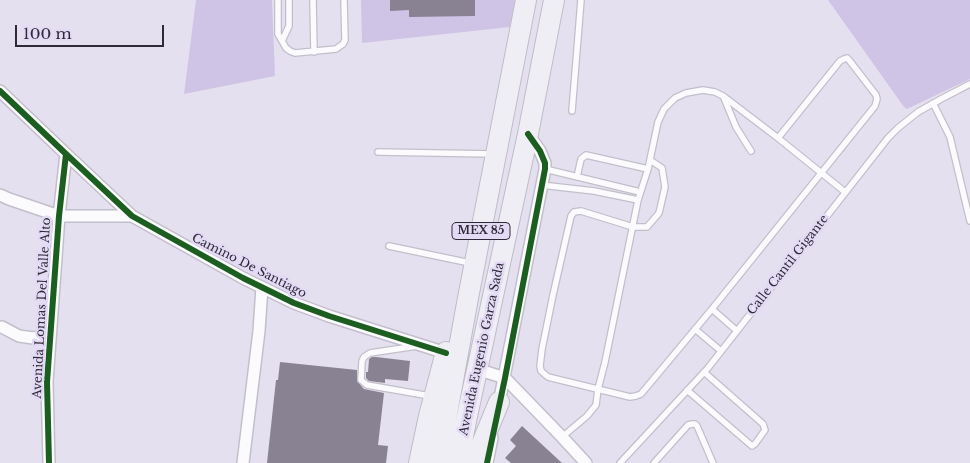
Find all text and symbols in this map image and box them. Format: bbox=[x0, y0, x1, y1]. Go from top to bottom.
scale bar bbox=[18, 15, 166, 47]
text: 100 m bbox=[23, 24, 72, 43]
street label: Calle Cantil Gigante bbox=[744, 212, 832, 318]
street label: Avenida Lomas Del Valle Alto bbox=[30, 217, 54, 399]
road number: MEX 85 bbox=[452, 222, 510, 240]
street label: Camino De Santiago bbox=[189, 231, 309, 301]
street label: Avenida Eugenio Garza Sada bbox=[457, 261, 507, 437]

